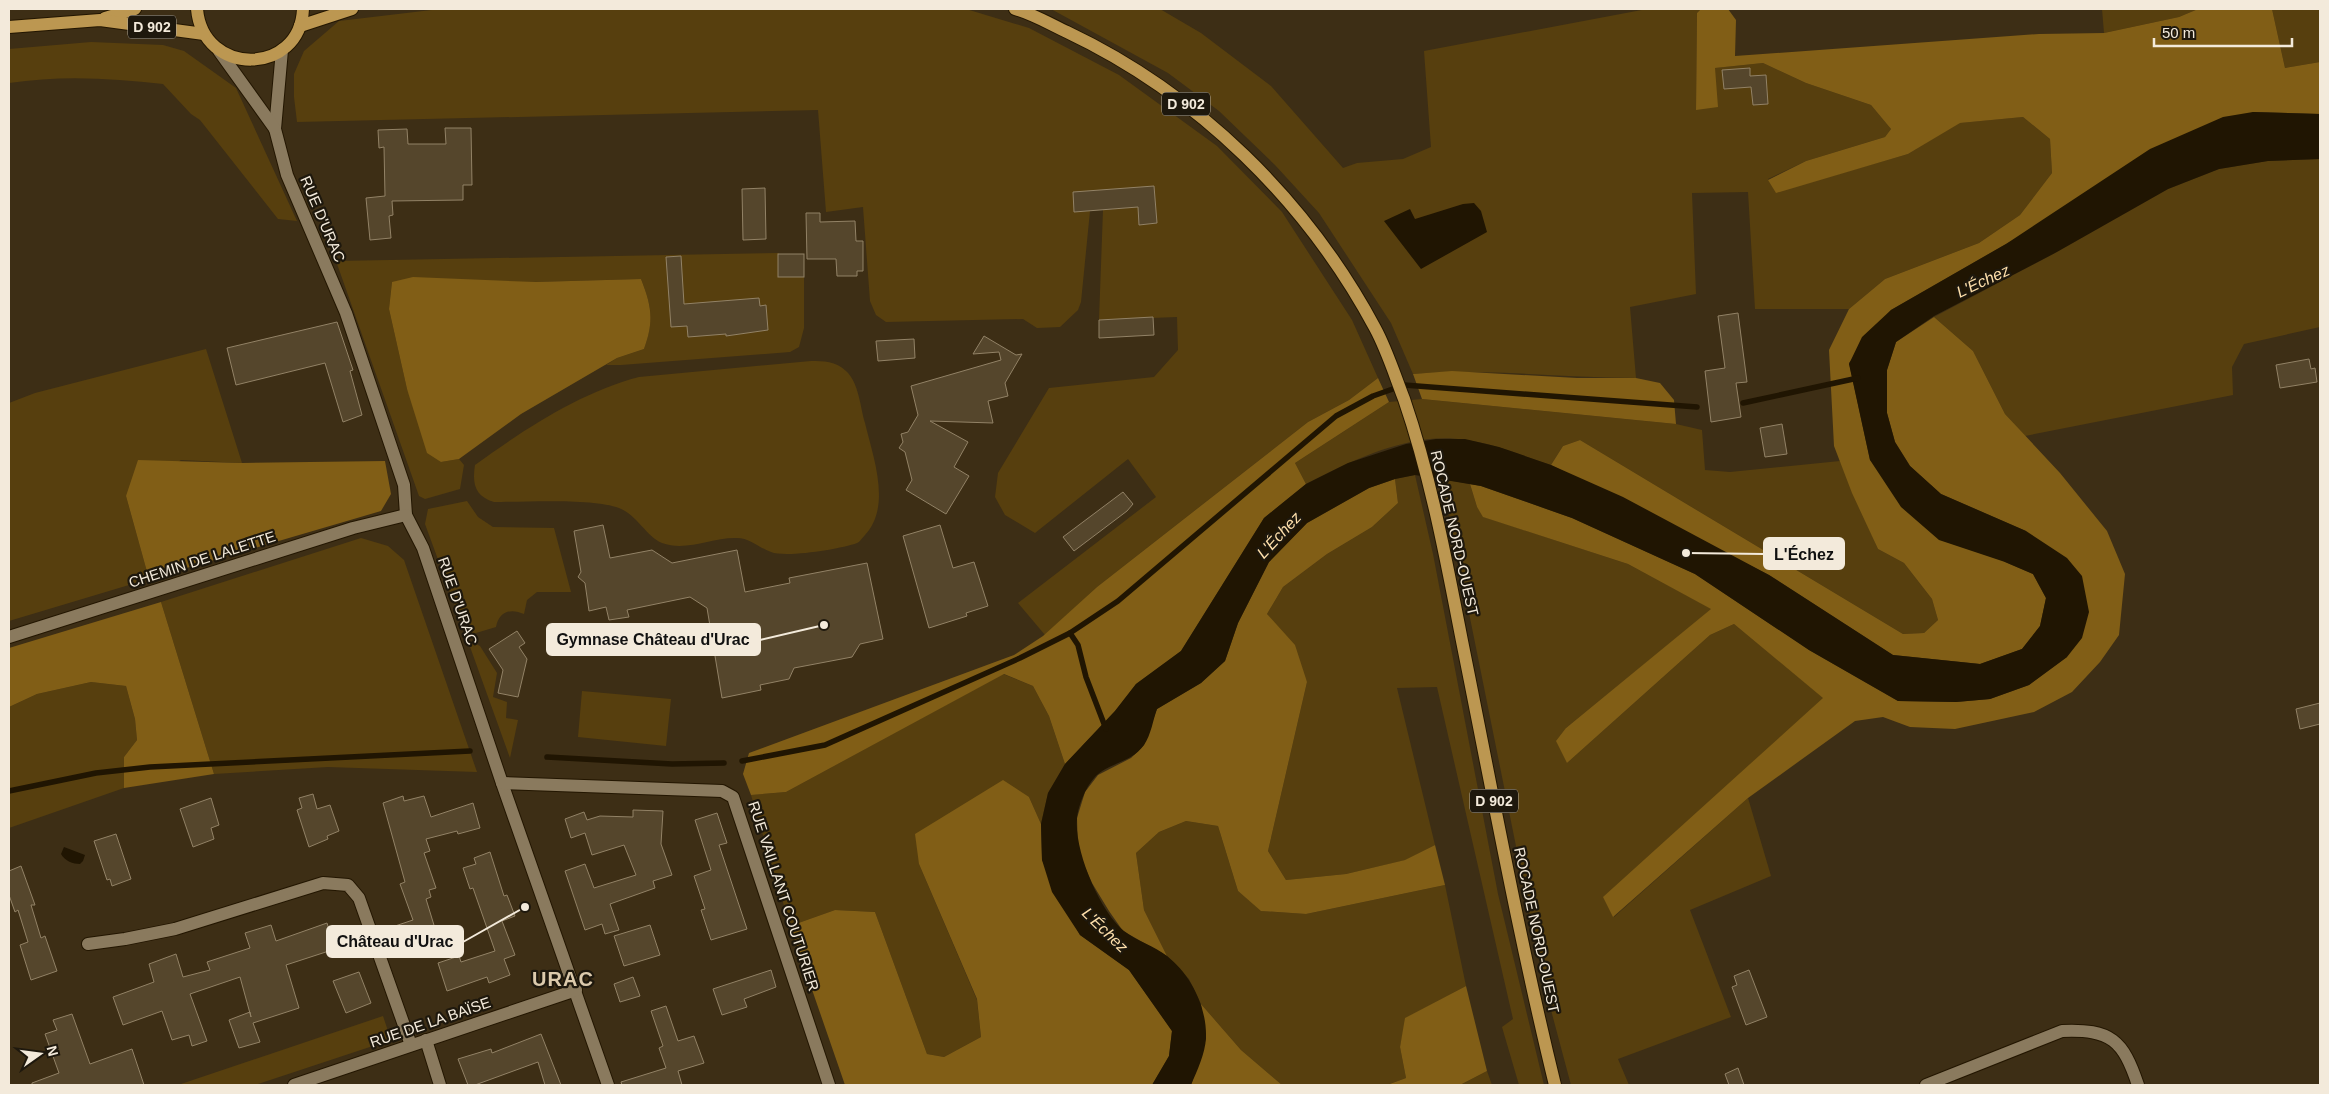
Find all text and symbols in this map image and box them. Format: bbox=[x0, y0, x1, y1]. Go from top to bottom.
scale bar bbox=[2154, 15, 2292, 47]
road number: D 902 bbox=[128, 16, 176, 38]
text: 50 m bbox=[2162, 24, 2195, 41]
road number: D 902 bbox=[1162, 92, 1210, 116]
street label: RUE D'URAC bbox=[297, 173, 349, 265]
water label: L'Échez bbox=[1953, 260, 2012, 301]
street label: ROCADE NORD-OUEST bbox=[1428, 449, 1482, 617]
water label: L'Échez bbox=[1253, 508, 1304, 561]
street label: CHEMIN DE LALETTE bbox=[126, 527, 278, 591]
callout: L'Échez bbox=[1764, 538, 1844, 569]
text: L'Échez bbox=[1774, 545, 1834, 563]
street label: RUE D'URAC bbox=[435, 555, 481, 647]
callout: Gymnase Château d'Urac bbox=[547, 624, 760, 655]
text: Gymnase Château d'Urac bbox=[556, 631, 750, 648]
road number: D 902 bbox=[1470, 789, 1518, 812]
street label: RUE VAILLANT COUTURIER bbox=[745, 799, 823, 993]
street label: ROCADE NORD-OUEST bbox=[1511, 845, 1563, 1015]
water label: L'Échez bbox=[1079, 904, 1132, 956]
callout: Château d'Urac bbox=[327, 926, 463, 957]
text: Château d'Urac bbox=[337, 933, 453, 950]
district label: URAC bbox=[532, 968, 594, 990]
street label: RUE DE LA BAÏSE bbox=[367, 993, 493, 1051]
north arrow bbox=[15, 1029, 65, 1079]
text: N bbox=[44, 1044, 62, 1058]

